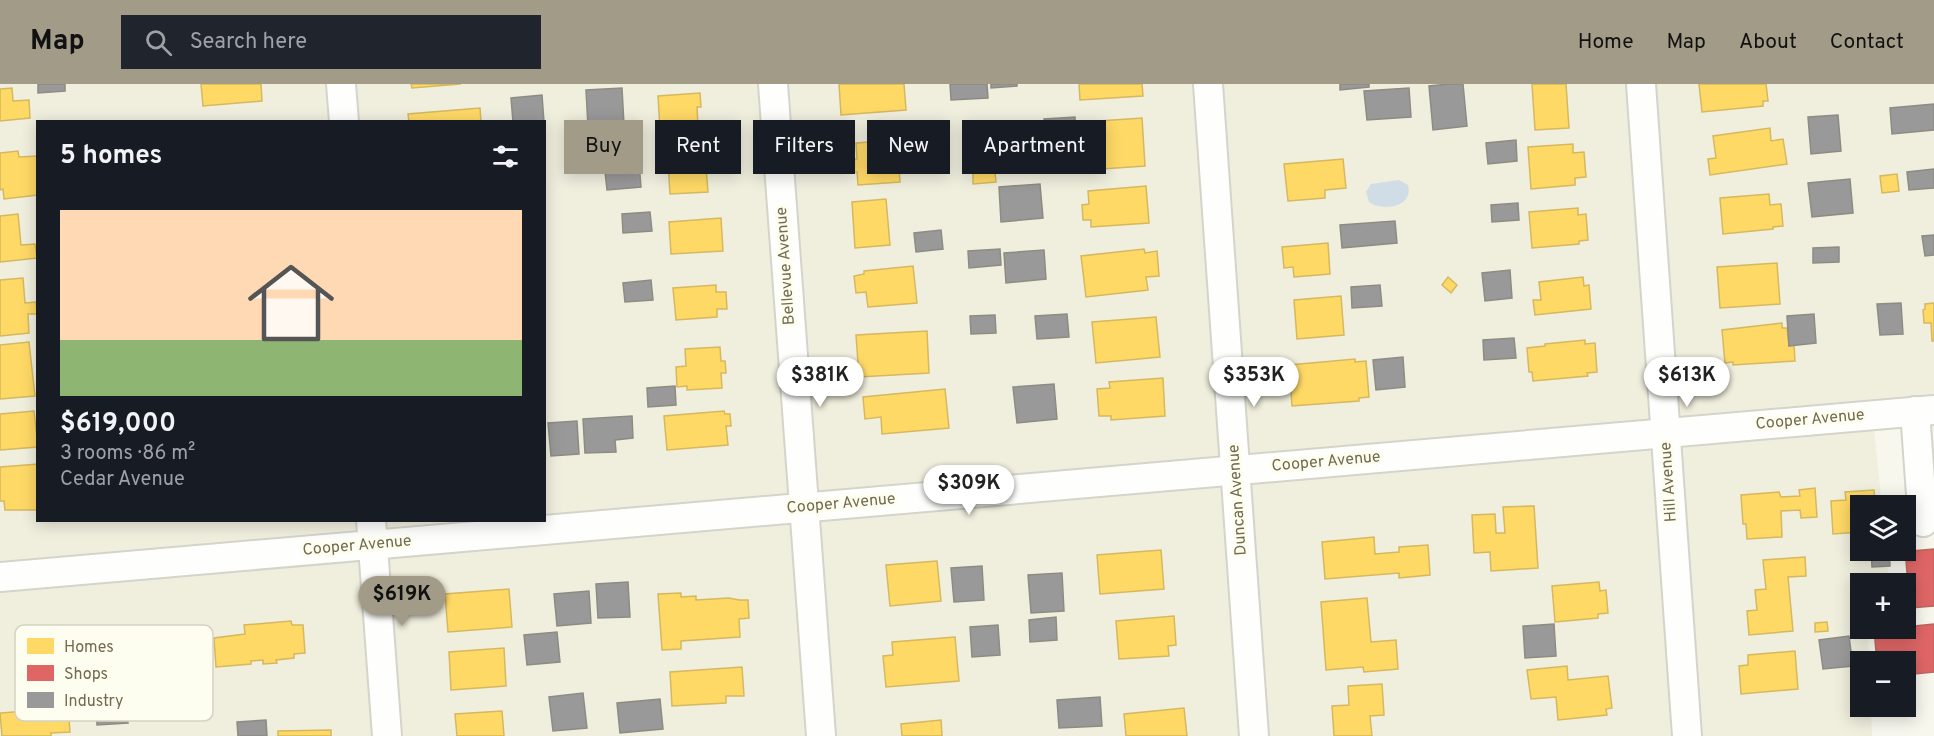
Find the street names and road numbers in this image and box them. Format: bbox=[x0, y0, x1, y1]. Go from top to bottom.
street label: Bellevue Avenue bbox=[772, 206, 800, 326]
street label: Cooper Avenue bbox=[1755, 405, 1865, 435]
street label: Hill Avenue bbox=[1656, 441, 1682, 523]
street label: Duncan Avenue bbox=[1224, 444, 1252, 556]
street label: Cooper Avenue bbox=[1271, 447, 1381, 477]
street label: Cooper Avenue bbox=[786, 489, 896, 519]
street label: Cooper Avenue bbox=[302, 531, 412, 561]

